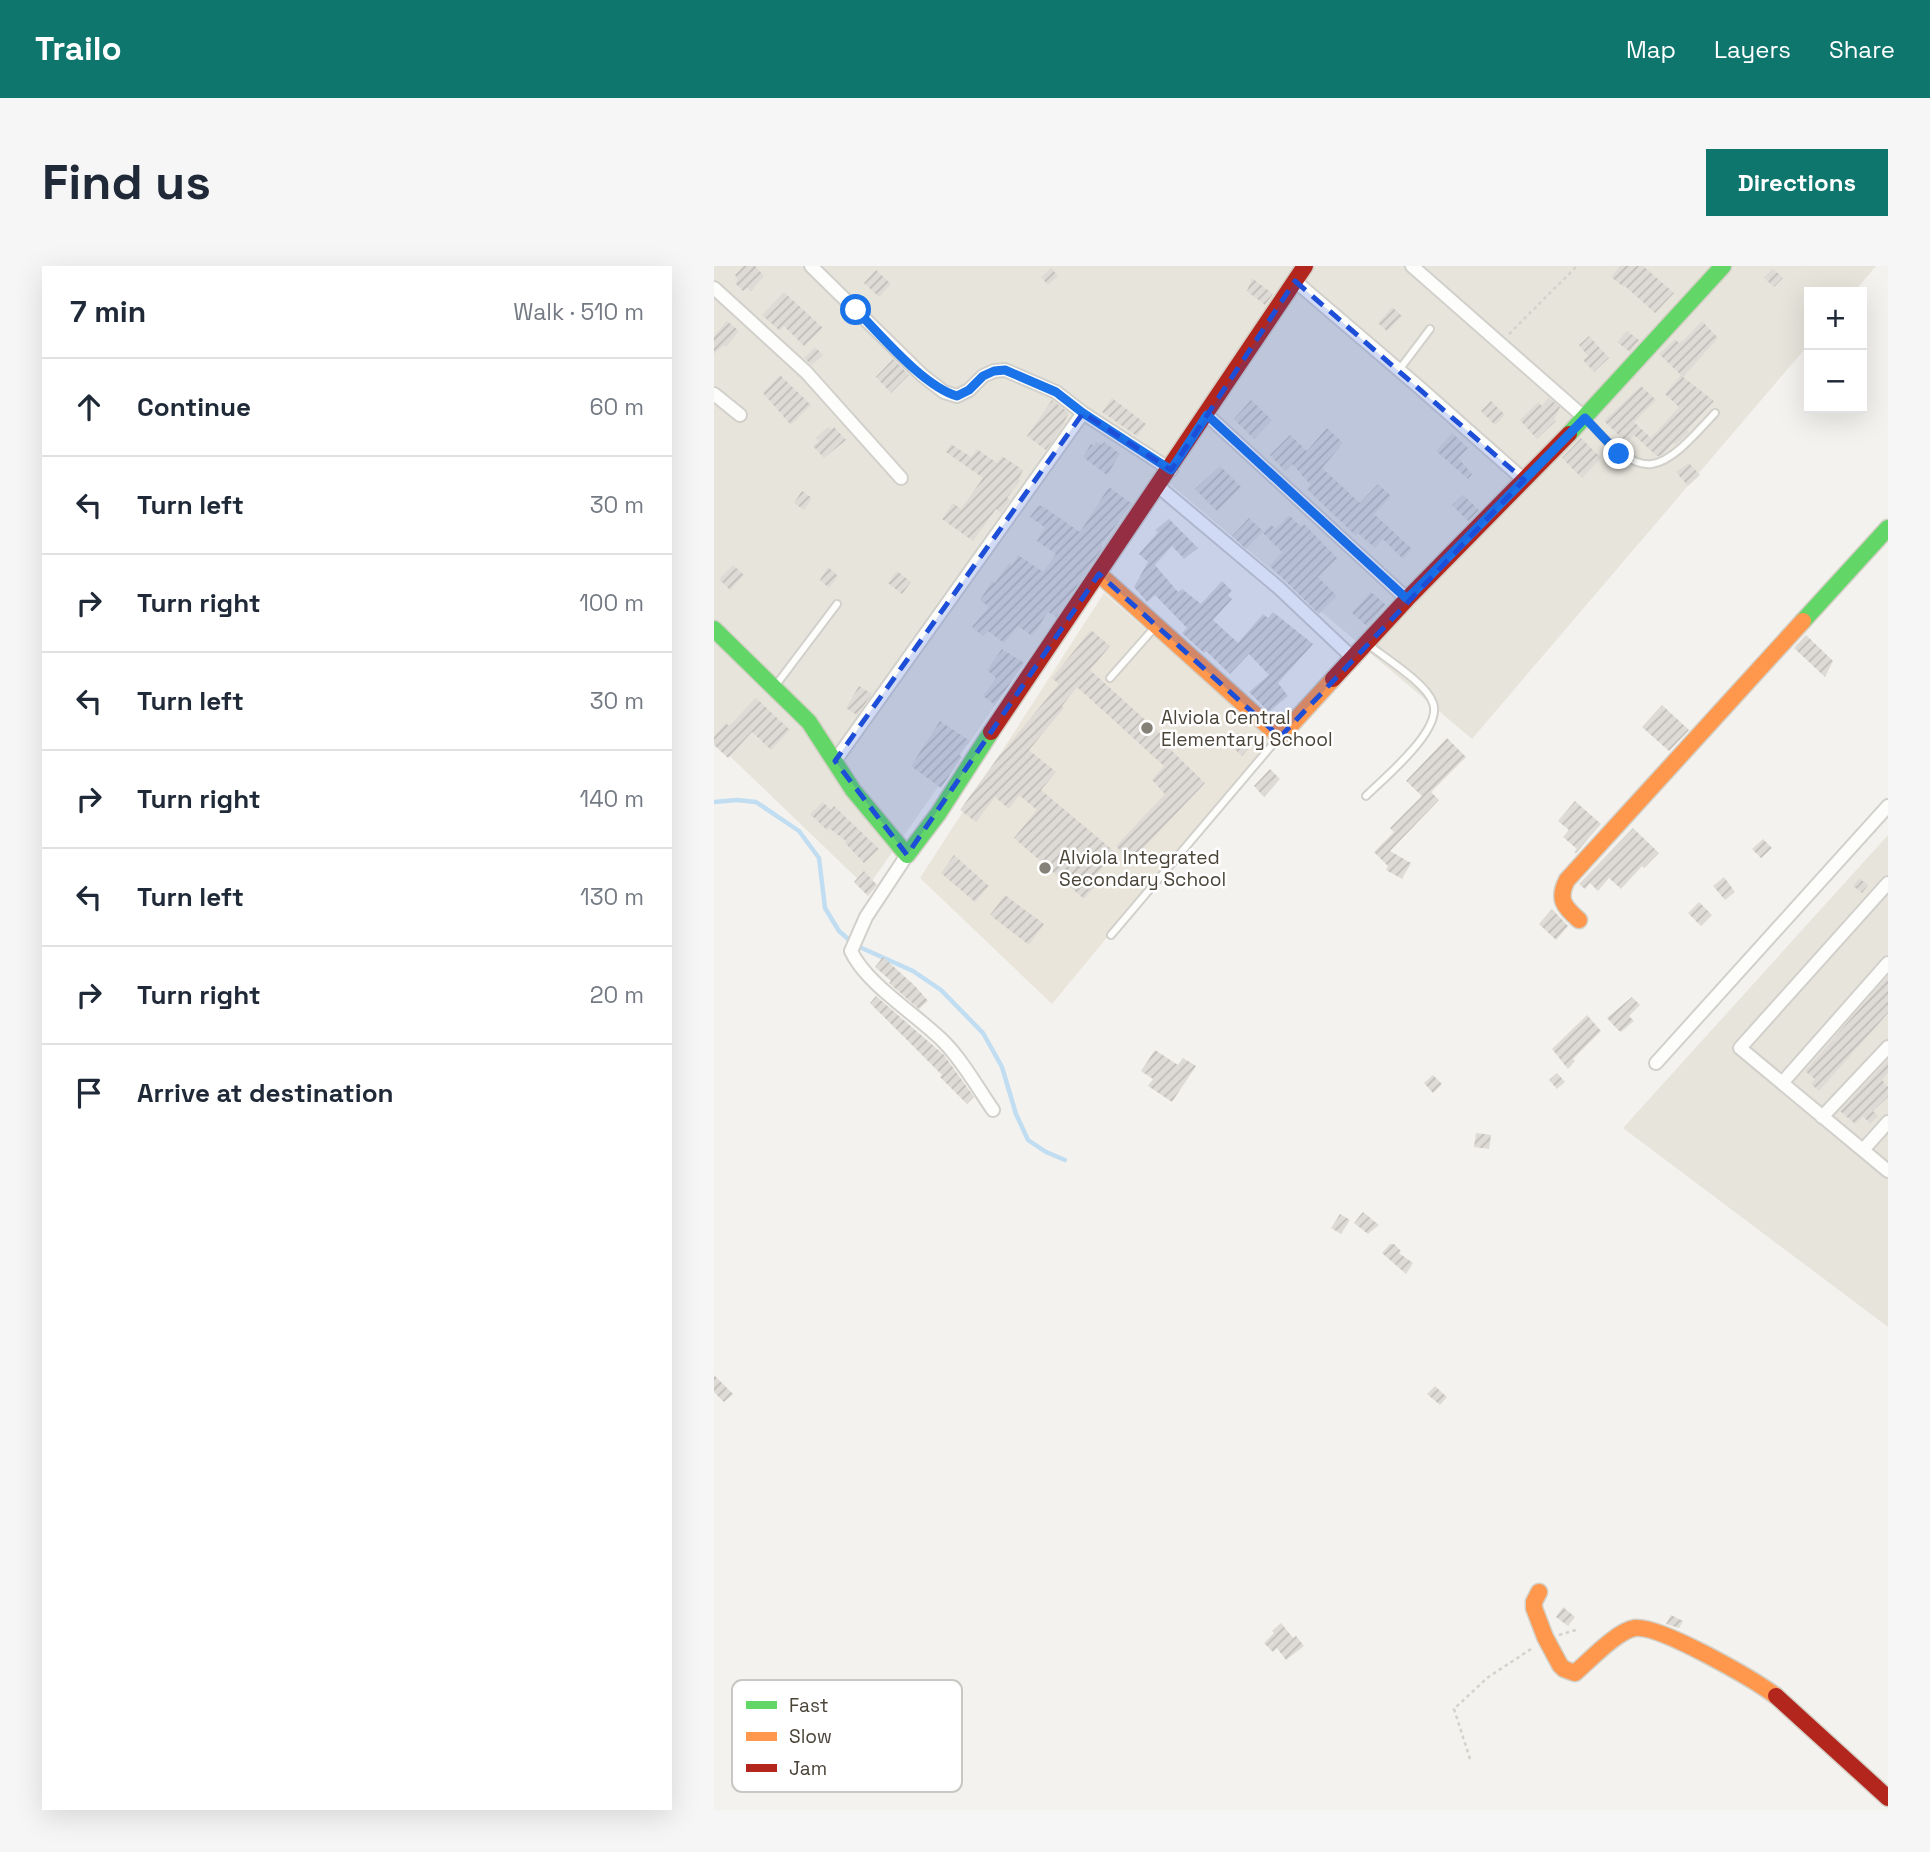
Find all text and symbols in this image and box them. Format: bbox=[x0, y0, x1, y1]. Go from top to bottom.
text: Trailo bbox=[35, 28, 122, 70]
text: Map bbox=[1626, 34, 1676, 65]
text: Layers bbox=[1714, 34, 1791, 65]
text: Share bbox=[1829, 34, 1895, 65]
button: Directions bbox=[1706, 149, 1888, 216]
text: Find us bbox=[42, 151, 211, 213]
map controls bbox=[1804, 287, 1867, 413]
button: + bbox=[1804, 287, 1867, 350]
text: 7 min bbox=[70, 292, 146, 331]
route start bbox=[840, 294, 871, 325]
text: Walk · 510 m bbox=[513, 297, 644, 327]
button: − bbox=[1804, 350, 1867, 413]
icon: ahead bbox=[70, 388, 108, 426]
text: Continue bbox=[137, 390, 251, 424]
text: 60 m bbox=[589, 392, 644, 422]
route end bbox=[1603, 438, 1634, 469]
icon: left bbox=[70, 486, 108, 524]
text: Turn left bbox=[137, 488, 244, 522]
text: 30 m bbox=[590, 490, 644, 520]
icon: right bbox=[70, 584, 108, 622]
text: Turn right bbox=[137, 586, 261, 620]
text: 100 m bbox=[579, 588, 644, 618]
icon: left bbox=[70, 682, 108, 720]
text: Turn left bbox=[137, 684, 244, 718]
text: 30 m bbox=[590, 686, 644, 716]
place label: Alviola Central Elementary School bbox=[1161, 705, 1333, 752]
marker: Alviola Central Elementary School bbox=[1139, 720, 1155, 736]
icon: right bbox=[70, 780, 108, 818]
text: Turn right bbox=[137, 782, 261, 816]
text: 140 m bbox=[580, 784, 644, 814]
place label: Alviola Integrated Secondary School bbox=[1059, 845, 1226, 892]
marker: Alviola Integrated Secondary School bbox=[1037, 860, 1053, 876]
icon: left bbox=[70, 878, 108, 916]
text: Turn left bbox=[137, 880, 244, 914]
text: 130 m bbox=[580, 882, 644, 912]
icon: right bbox=[70, 976, 108, 1014]
text: Turn right bbox=[137, 978, 261, 1012]
text: 20 m bbox=[590, 980, 644, 1010]
icon: arrive bbox=[70, 1074, 108, 1112]
text: Arrive at destination bbox=[137, 1076, 394, 1110]
legend bbox=[732, 1680, 962, 1792]
text: Fast bbox=[789, 1693, 829, 1718]
text: Slow bbox=[789, 1724, 832, 1749]
text: Jam bbox=[789, 1756, 827, 1781]

